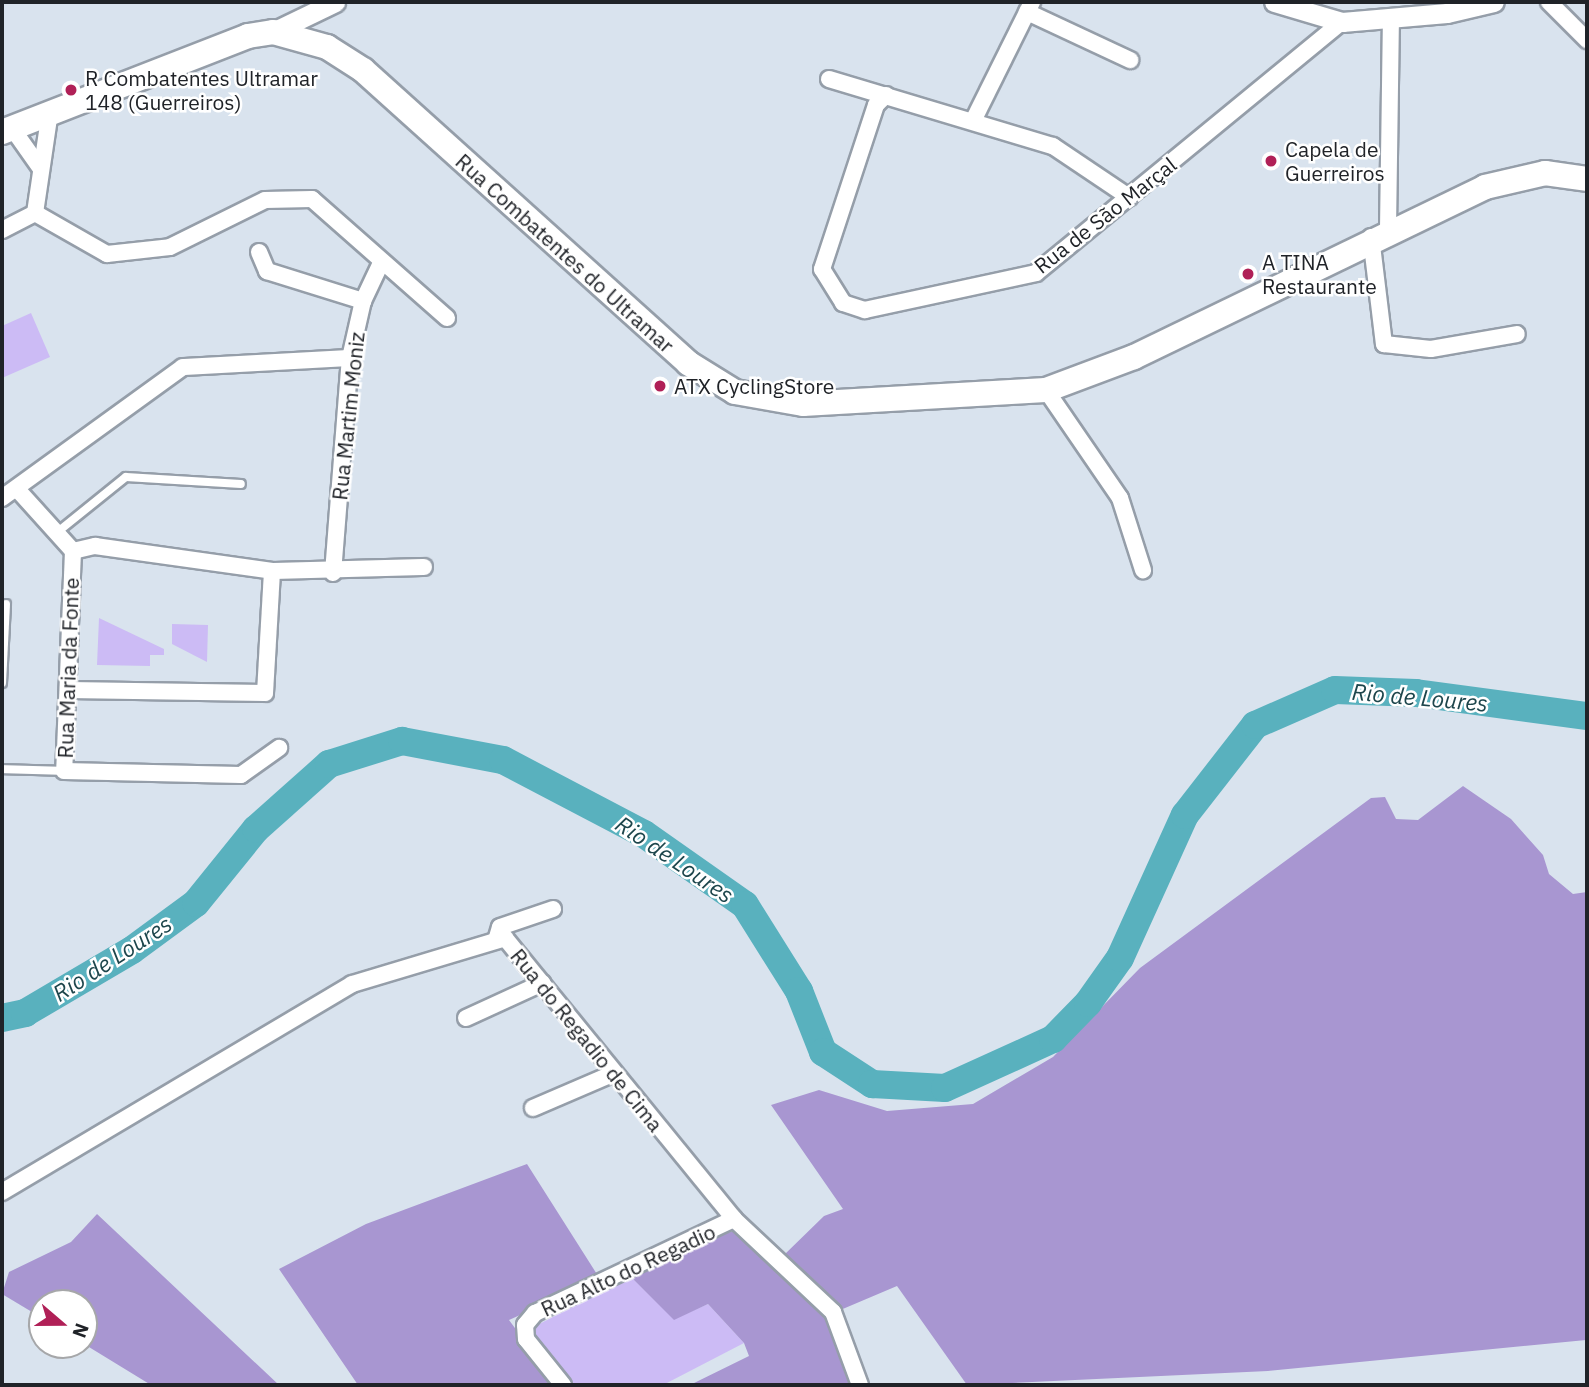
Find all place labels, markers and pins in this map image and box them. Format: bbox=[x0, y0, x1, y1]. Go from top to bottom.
place label: R Combatentes Ultramar 148 (Guerreiros) bbox=[85, 65, 318, 115]
marker: R Combatentes Ultramar 148 (Guerreiros) bbox=[63, 82, 79, 98]
place label: Capela de Guerreiros bbox=[1285, 136, 1385, 186]
marker: Capela de Guerreiros bbox=[1263, 153, 1279, 169]
place label: A TINA Restaurante bbox=[1262, 249, 1377, 299]
marker: A TINA Restaurante bbox=[1240, 266, 1256, 282]
place label: ATX CyclingStore bbox=[674, 373, 834, 399]
marker: ATX CyclingStore bbox=[652, 378, 668, 394]

